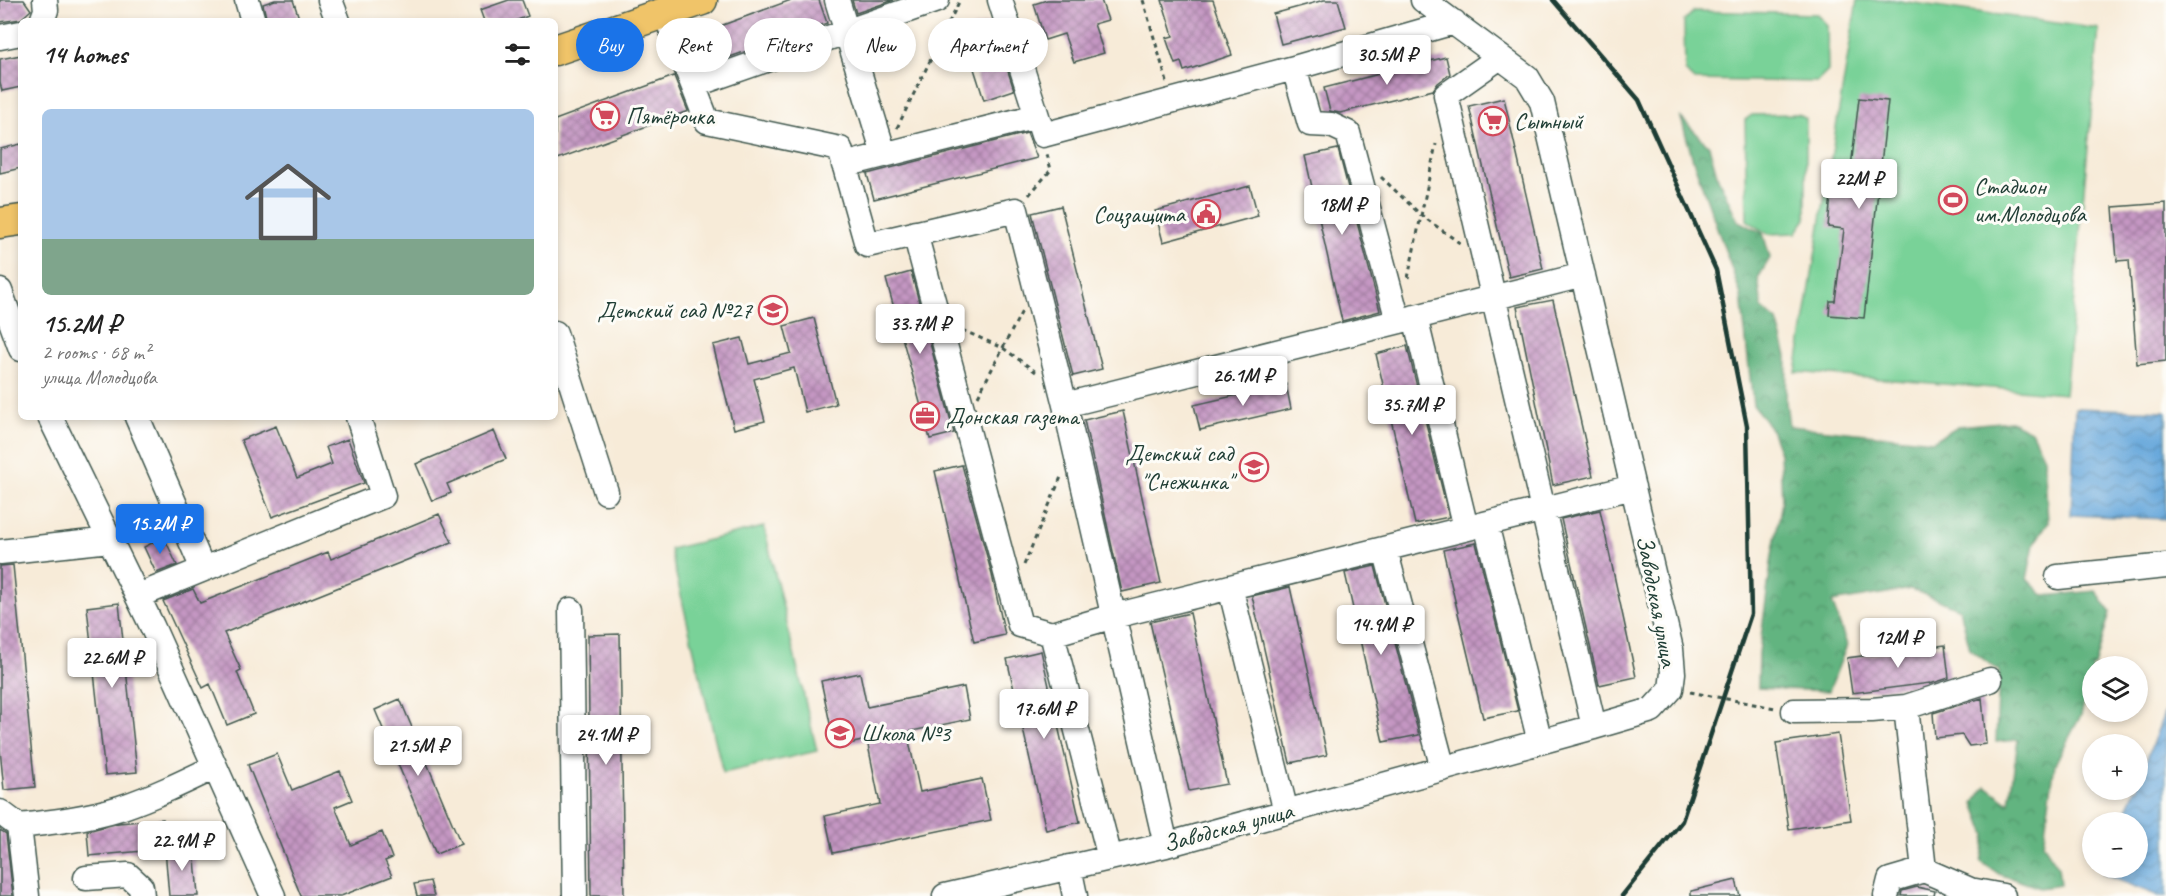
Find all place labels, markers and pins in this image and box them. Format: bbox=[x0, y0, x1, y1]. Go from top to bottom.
pin: 30.5M ₽ bbox=[1332, 35, 1442, 86]
supermarket icon: Пятёрочка bbox=[589, 100, 621, 132]
place label: Пятёрочка bbox=[626, 101, 715, 131]
supermarket icon: Сытный bbox=[1477, 105, 1509, 137]
place label: Сытный bbox=[1514, 106, 1585, 136]
pin: 22M ₽ bbox=[1817, 159, 1901, 210]
place label: Стадион им.Молодцова bbox=[1974, 171, 2087, 229]
sports icon: Стадион им.Молодцова bbox=[1937, 184, 1969, 216]
pin: 18M ₽ bbox=[1300, 185, 1384, 236]
public building icon: Соцзащита bbox=[1190, 198, 1222, 230]
place label: Соцзащита bbox=[1093, 199, 1186, 229]
school or university icon: Детский сад №27 bbox=[757, 294, 789, 326]
place label: Детский сад №27 bbox=[597, 295, 753, 325]
pin: 33.7M ₽ bbox=[865, 304, 975, 355]
pin: 26.1M ₽ bbox=[1188, 356, 1298, 407]
pin: 35.7M ₽ bbox=[1357, 385, 1467, 436]
office icon: Донская газета bbox=[909, 400, 941, 432]
place label: Донская газета bbox=[946, 401, 1080, 431]
place label: Детский сад "Снежинка" bbox=[1125, 438, 1238, 496]
school or university icon: Детский сад "Снежинка" bbox=[1238, 451, 1270, 483]
pin: 15.2M ₽ bbox=[105, 504, 215, 555]
pin: 14.9M ₽ bbox=[1326, 605, 1436, 656]
pin: 12M ₽ bbox=[1856, 618, 1940, 669]
pin: 22.6M ₽ bbox=[57, 638, 167, 689]
pin: 17.6M ₽ bbox=[989, 689, 1099, 740]
pin: 24.1M ₽ bbox=[551, 715, 661, 766]
school or university icon: Школа №3 bbox=[824, 717, 856, 749]
place label: Школа №3 bbox=[861, 718, 953, 748]
pin: 21.5M ₽ bbox=[363, 726, 473, 777]
pin: 22.9M ₽ bbox=[127, 821, 237, 872]

